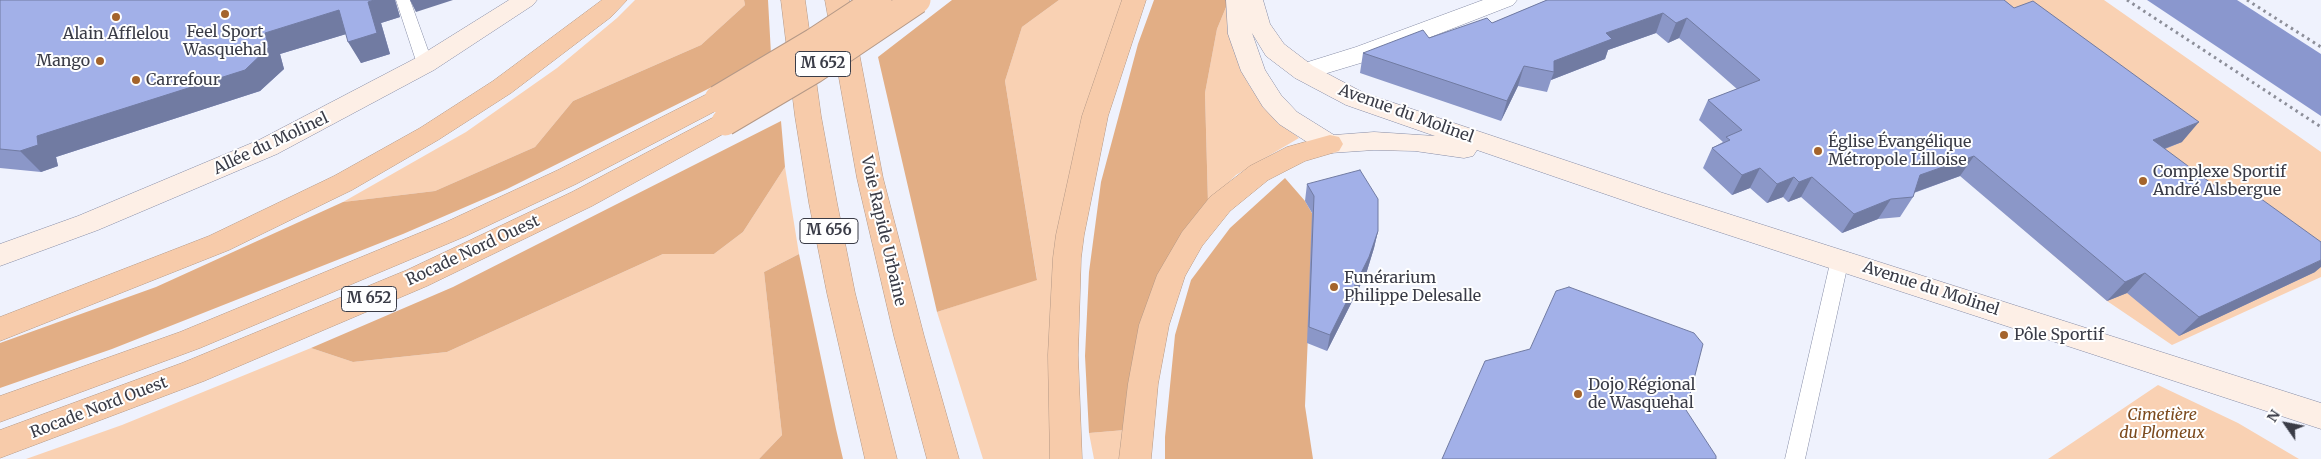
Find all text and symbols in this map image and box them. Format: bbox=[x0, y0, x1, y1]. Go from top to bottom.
marker: Feel Sport Wasquehal bbox=[219, 8, 231, 20]
marker: Alain Afflelou bbox=[110, 11, 122, 23]
place label: Feel Sport Wasquehal bbox=[183, 22, 267, 60]
place label: Alain Afflelou bbox=[63, 24, 169, 44]
place label: Mango bbox=[36, 51, 90, 71]
road number: M 652 bbox=[796, 52, 850, 76]
marker: Mango bbox=[94, 55, 106, 67]
place label: Carrefour bbox=[146, 70, 220, 90]
marker: Carrefour bbox=[130, 74, 142, 86]
street label: Avenue du Molinel bbox=[1336, 81, 1476, 147]
street label: Allée du Molinel bbox=[210, 109, 332, 179]
place label: Église Évangélique Métropole Lilloise bbox=[1828, 132, 1971, 170]
marker: Église Évangélique Métropole Lilloise bbox=[1812, 145, 1824, 157]
street label: Voie Rapide Urbaine bbox=[856, 154, 910, 308]
place label: Complexe Sportif André Alsbergue bbox=[2153, 162, 2286, 200]
marker: Complexe Sportif André Alsbergue bbox=[2137, 175, 2149, 187]
street label: Rocade Nord Ouest bbox=[403, 212, 543, 290]
road number: M 656 bbox=[800, 218, 858, 244]
street label: Avenue du Molinel bbox=[1860, 258, 2002, 320]
place label: Funérarium Philippe Delesalle bbox=[1344, 268, 1481, 306]
marker: Funérarium Philippe Delesalle bbox=[1328, 281, 1340, 293]
road number: M 652 bbox=[342, 286, 396, 312]
place label: Pôle Sportif bbox=[2014, 325, 2104, 345]
marker: Pôle Sportif bbox=[1998, 329, 2010, 341]
street label: Rocade Nord Ouest bbox=[28, 373, 170, 443]
place label: Dojo Régional de Wasquehal bbox=[1588, 375, 1696, 413]
marker: Dojo Régional de Wasquehal bbox=[1572, 388, 1584, 400]
north arrow bbox=[2261, 399, 2311, 449]
park label: Cimetière du Plomeux bbox=[2119, 405, 2205, 443]
text: N bbox=[2263, 406, 2284, 425]

